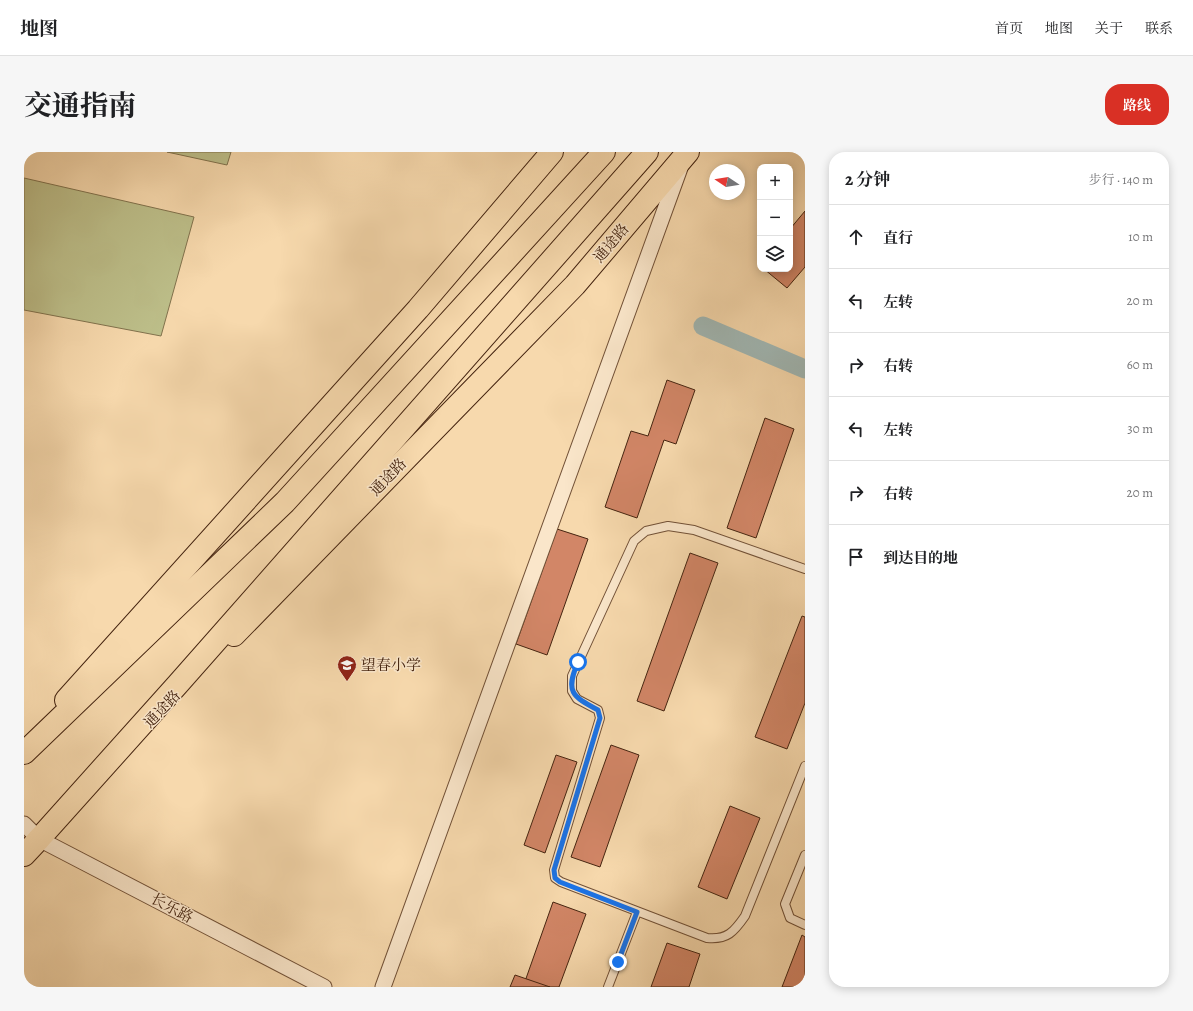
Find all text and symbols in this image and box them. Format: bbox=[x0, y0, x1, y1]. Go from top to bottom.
text: 地图 bbox=[20, 16, 58, 42]
text: 首页 bbox=[995, 19, 1023, 38]
text: 地图 bbox=[1045, 19, 1073, 38]
text: 关于 bbox=[1095, 19, 1123, 38]
text: 联系 bbox=[1145, 19, 1173, 38]
button: 路线 bbox=[1105, 84, 1169, 125]
text: 交通指南 bbox=[24, 87, 136, 125]
north arrow bbox=[709, 164, 745, 200]
map controls bbox=[757, 164, 793, 272]
button: + bbox=[757, 164, 793, 200]
text: 2 分钟 bbox=[845, 168, 890, 191]
text: 步行 · 140 m bbox=[1089, 171, 1153, 188]
button: − bbox=[757, 200, 793, 236]
street label: 通途路 bbox=[589, 219, 633, 267]
icon: ahead bbox=[845, 226, 867, 248]
text: 直行 bbox=[883, 228, 913, 248]
text: 10 m bbox=[1128, 228, 1153, 245]
button: layers bbox=[757, 236, 793, 272]
icon: left bbox=[845, 290, 867, 312]
text: 左转 bbox=[883, 292, 913, 312]
text: 20 m bbox=[1127, 292, 1153, 309]
icon: right bbox=[845, 354, 867, 376]
text: 右转 bbox=[883, 356, 913, 376]
text: 60 m bbox=[1127, 356, 1153, 373]
icon: left bbox=[845, 418, 867, 440]
text: 左转 bbox=[883, 420, 913, 440]
text: 30 m bbox=[1127, 420, 1153, 437]
street label: 通途路 bbox=[365, 454, 411, 500]
icon: right bbox=[845, 482, 867, 504]
text: 右转 bbox=[883, 484, 913, 504]
text: 20 m bbox=[1127, 484, 1153, 501]
icon: arrive bbox=[845, 546, 867, 568]
text: 到达目的地 bbox=[883, 548, 958, 568]
route start bbox=[569, 653, 587, 671]
school or university icon: 望春小学 bbox=[336, 654, 358, 682]
place label: 望春小学 bbox=[361, 655, 421, 675]
street label: 通途路 bbox=[139, 686, 185, 732]
street label: 长乐路 bbox=[147, 889, 197, 927]
route end bbox=[609, 953, 627, 971]

